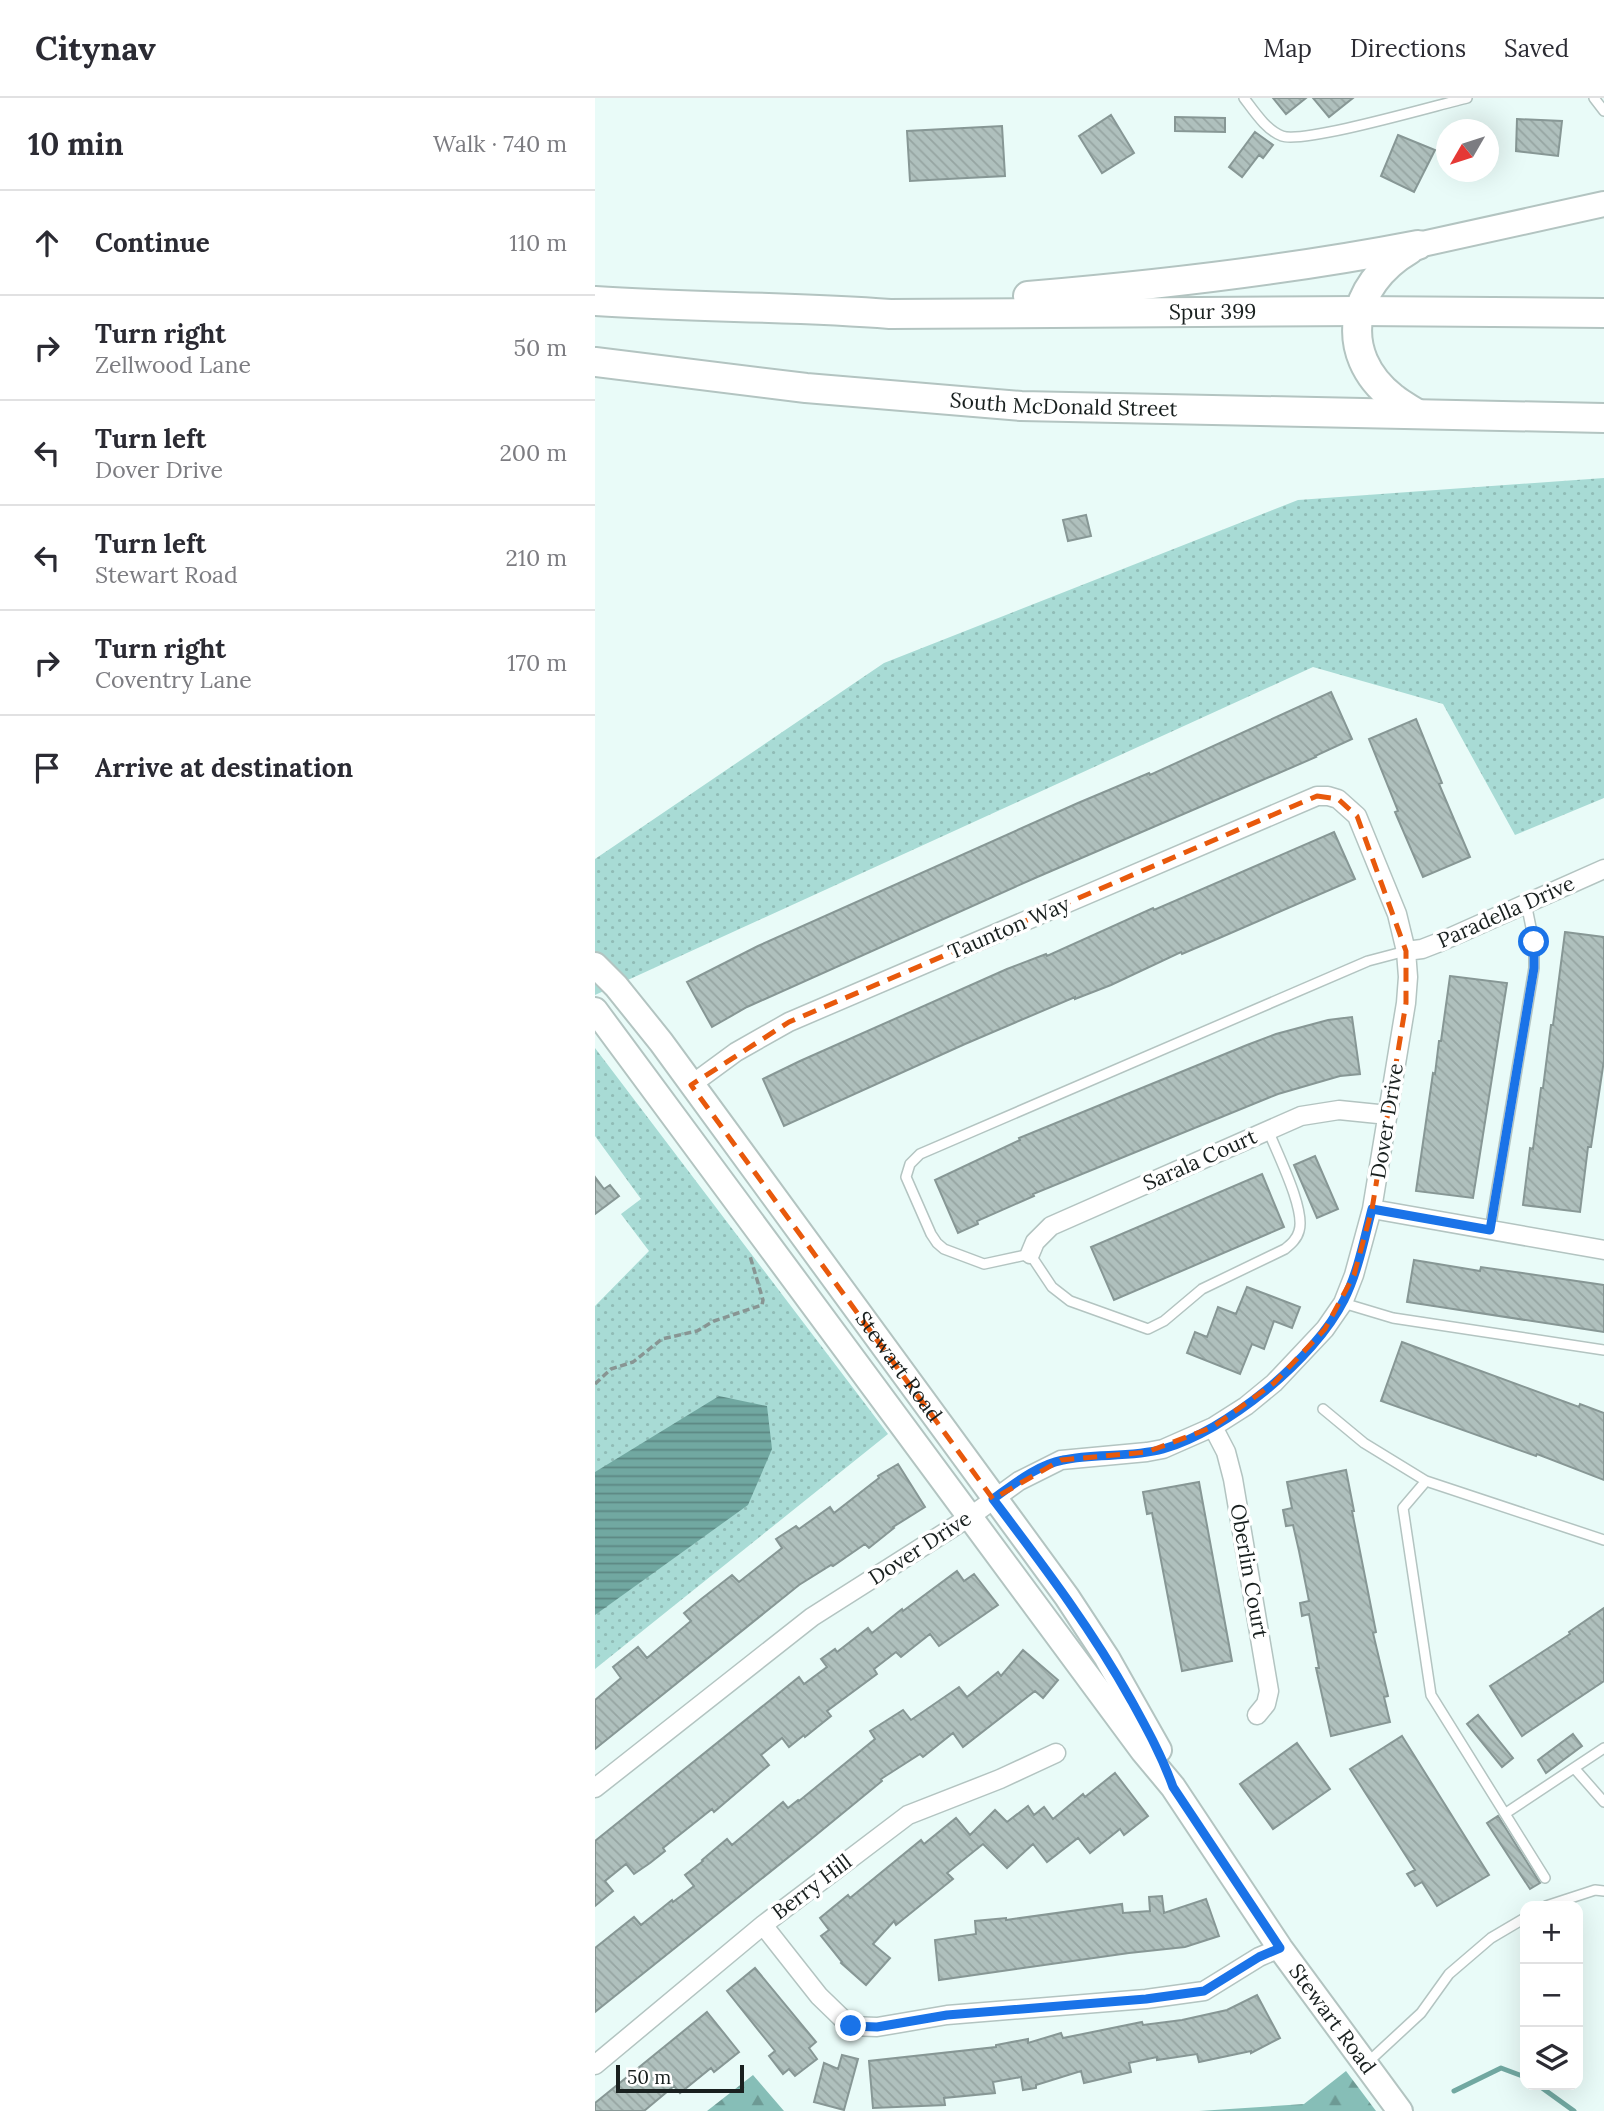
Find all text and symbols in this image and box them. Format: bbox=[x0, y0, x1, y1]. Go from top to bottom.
text: Citynav bbox=[35, 27, 156, 69]
text: Map bbox=[1263, 33, 1312, 64]
text: Directions bbox=[1350, 33, 1466, 64]
text: Saved bbox=[1504, 33, 1569, 64]
north arrow bbox=[1436, 119, 1499, 182]
text: 10 min bbox=[28, 125, 124, 163]
text: Walk · 740 m bbox=[433, 129, 567, 158]
icon: ahead bbox=[28, 224, 66, 262]
text: Continue bbox=[95, 226, 210, 259]
text: 110 m bbox=[509, 228, 567, 257]
street label: Spur 399 bbox=[1169, 298, 1257, 325]
text: Turn right bbox=[95, 317, 226, 350]
icon: right bbox=[28, 329, 66, 367]
text: 50 m bbox=[514, 333, 567, 362]
text: Zellwood Lane bbox=[95, 350, 251, 379]
street label: South McDonald Street bbox=[949, 386, 1179, 422]
text: Turn left bbox=[95, 422, 206, 455]
icon: left bbox=[28, 434, 66, 472]
text: 200 m bbox=[499, 438, 567, 467]
text: Dover Drive bbox=[95, 455, 223, 484]
text: Turn left bbox=[95, 527, 206, 560]
icon: left bbox=[28, 539, 66, 577]
text: 210 m bbox=[505, 543, 567, 572]
text: Stewart Road bbox=[95, 560, 238, 589]
text: Turn right bbox=[95, 632, 226, 665]
icon: right bbox=[28, 644, 66, 682]
text: 170 m bbox=[507, 648, 567, 677]
text: Coventry Lane bbox=[95, 665, 252, 694]
icon: arrive bbox=[28, 749, 66, 787]
text: Arrive at destination bbox=[95, 751, 353, 784]
street label: Paradella Drive bbox=[1433, 869, 1579, 954]
street label: Taunton Way bbox=[944, 890, 1074, 965]
route start bbox=[1518, 926, 1549, 957]
street label: Dover Drive bbox=[1364, 1061, 1409, 1181]
street label: Sarala Court bbox=[1139, 1122, 1262, 1197]
street label: Stewart Road bbox=[850, 1306, 948, 1427]
street label: Oberlin Court bbox=[1224, 1502, 1275, 1641]
street label: Dover Drive bbox=[863, 1504, 976, 1591]
street label: Berry Hill bbox=[766, 1848, 857, 1925]
map controls bbox=[1520, 1901, 1583, 2090]
button: + bbox=[1520, 1901, 1583, 1964]
street label: Stewart Road bbox=[1283, 1958, 1382, 2079]
button: − bbox=[1520, 1964, 1583, 2027]
route end bbox=[835, 2010, 866, 2041]
button: layers bbox=[1520, 2027, 1583, 2090]
scale bar bbox=[616, 2062, 744, 2094]
text: 50 m bbox=[627, 2065, 671, 2089]

